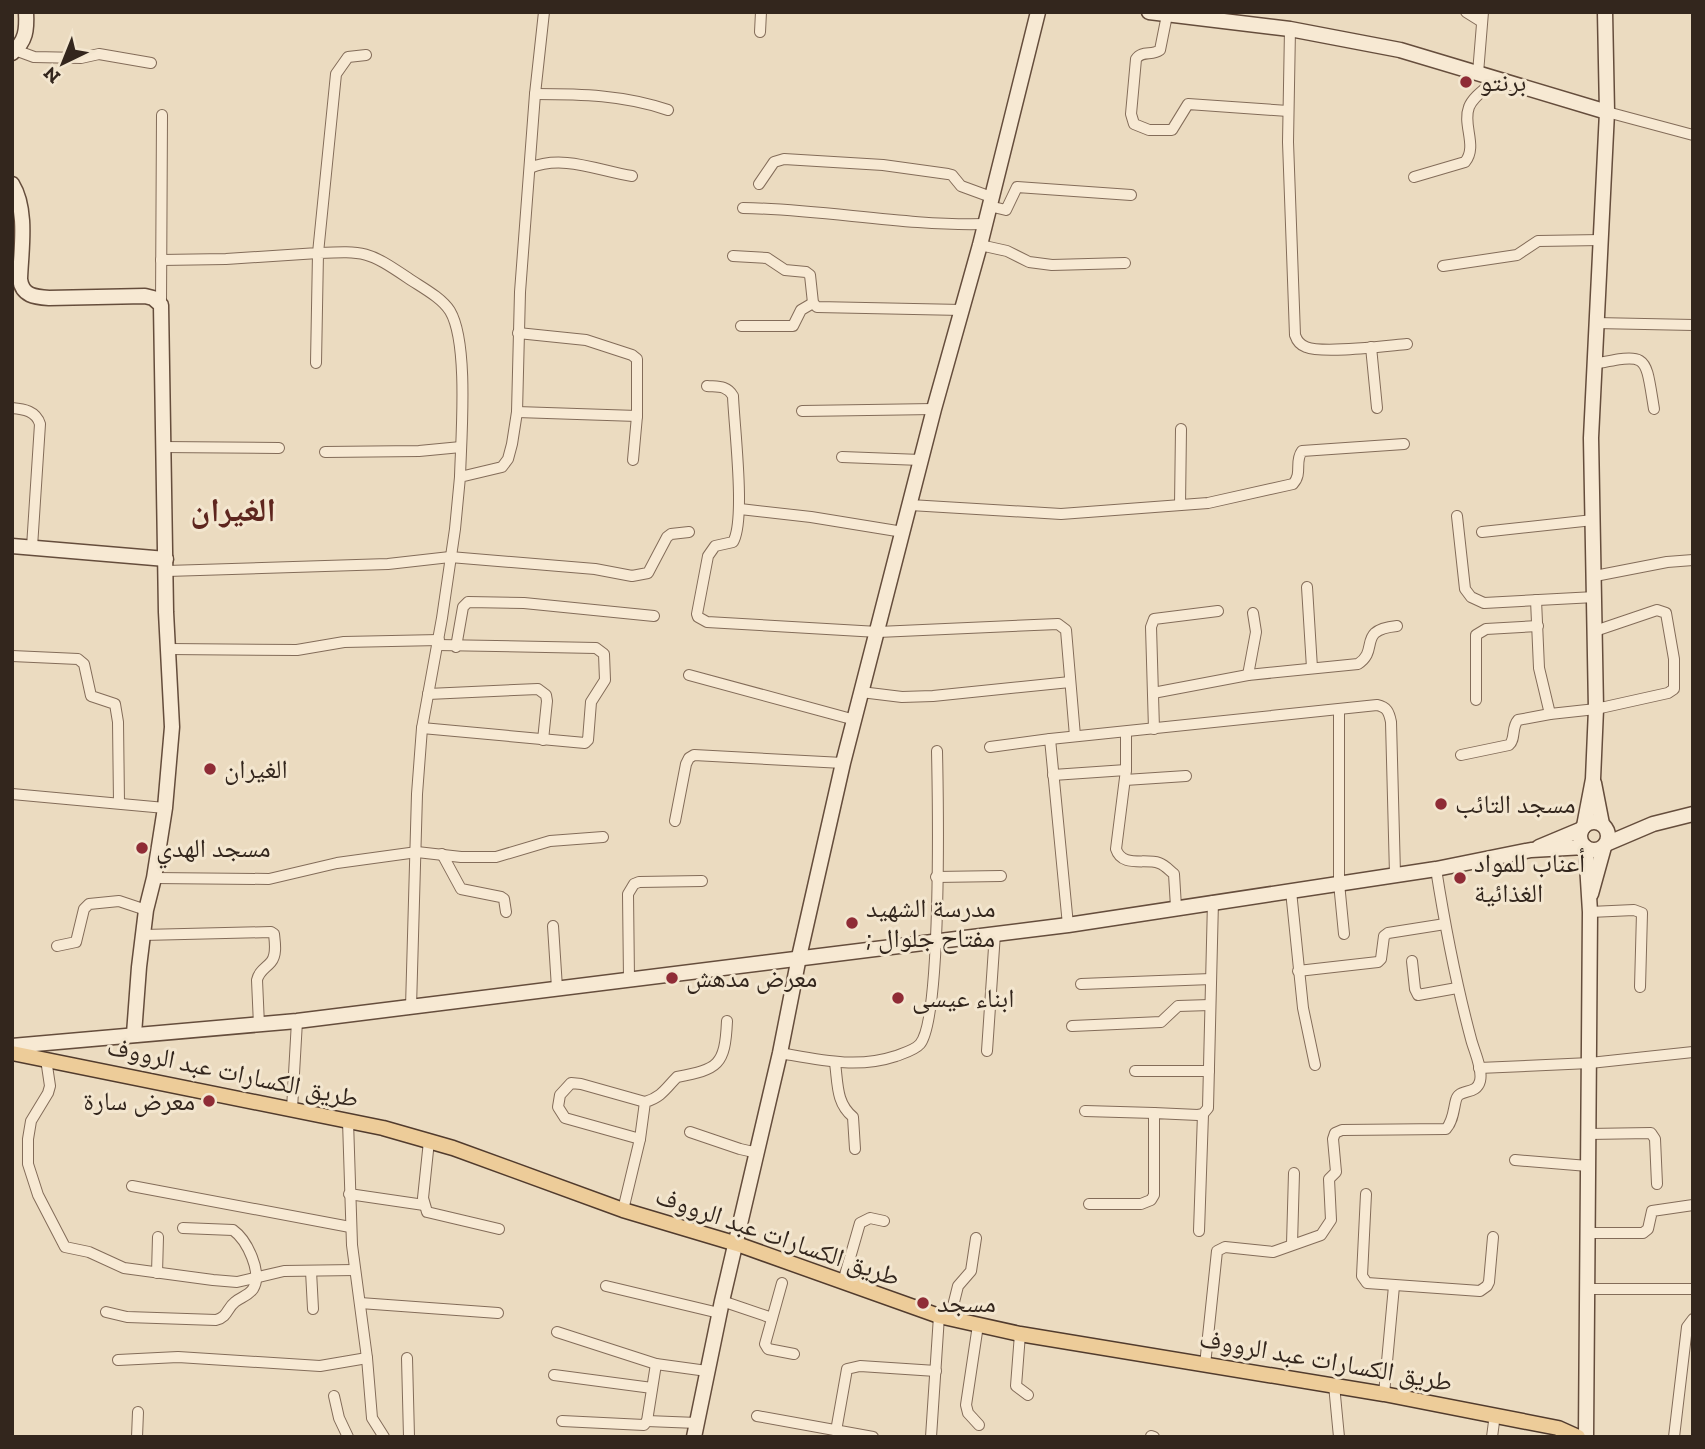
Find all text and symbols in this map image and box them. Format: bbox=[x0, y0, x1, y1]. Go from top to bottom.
north arrow bbox=[28, 28, 98, 98]
text: N bbox=[39, 62, 65, 88]
place label: برنتو bbox=[1480, 66, 1526, 98]
marker: برنتو bbox=[1458, 74, 1474, 90]
district label: الغيران bbox=[190, 490, 276, 529]
place label: الغيران bbox=[224, 753, 288, 785]
marker: الغيران bbox=[202, 761, 218, 777]
place label: مسجد التائب bbox=[1455, 788, 1576, 820]
marker: مسجد التائب bbox=[1433, 796, 1449, 812]
place label: مسجد الهدي bbox=[156, 832, 271, 869]
marker: مسجد الهدي bbox=[134, 840, 150, 856]
place label: أعناب للمواد الغذائية bbox=[1474, 847, 1585, 909]
marker: أعناب للمواد الغذائية bbox=[1452, 870, 1468, 886]
place label: مدرسة الشهيد ; مفتاح جلوال bbox=[866, 892, 996, 954]
marker: مدرسة الشهيد ; مفتاح جلوال bbox=[844, 915, 860, 931]
place label: معرض مدهش bbox=[686, 962, 817, 994]
marker: معرض مدهش bbox=[664, 970, 680, 986]
place label: ابناء عيسى bbox=[912, 982, 1014, 1014]
marker: ابناء عيسى bbox=[890, 990, 906, 1006]
street label: طريق الكسارات عبد الرووف bbox=[104, 1030, 362, 1114]
place label: معرض سارة bbox=[83, 1085, 195, 1117]
marker: معرض سارة bbox=[201, 1093, 217, 1109]
street label: طريق الكسارات عبد الرووف bbox=[652, 1179, 904, 1293]
place label: مسجد bbox=[937, 1287, 996, 1319]
marker: مسجد bbox=[915, 1295, 931, 1311]
street label: طريق الكسارات عبد الرووف bbox=[1197, 1322, 1455, 1398]

